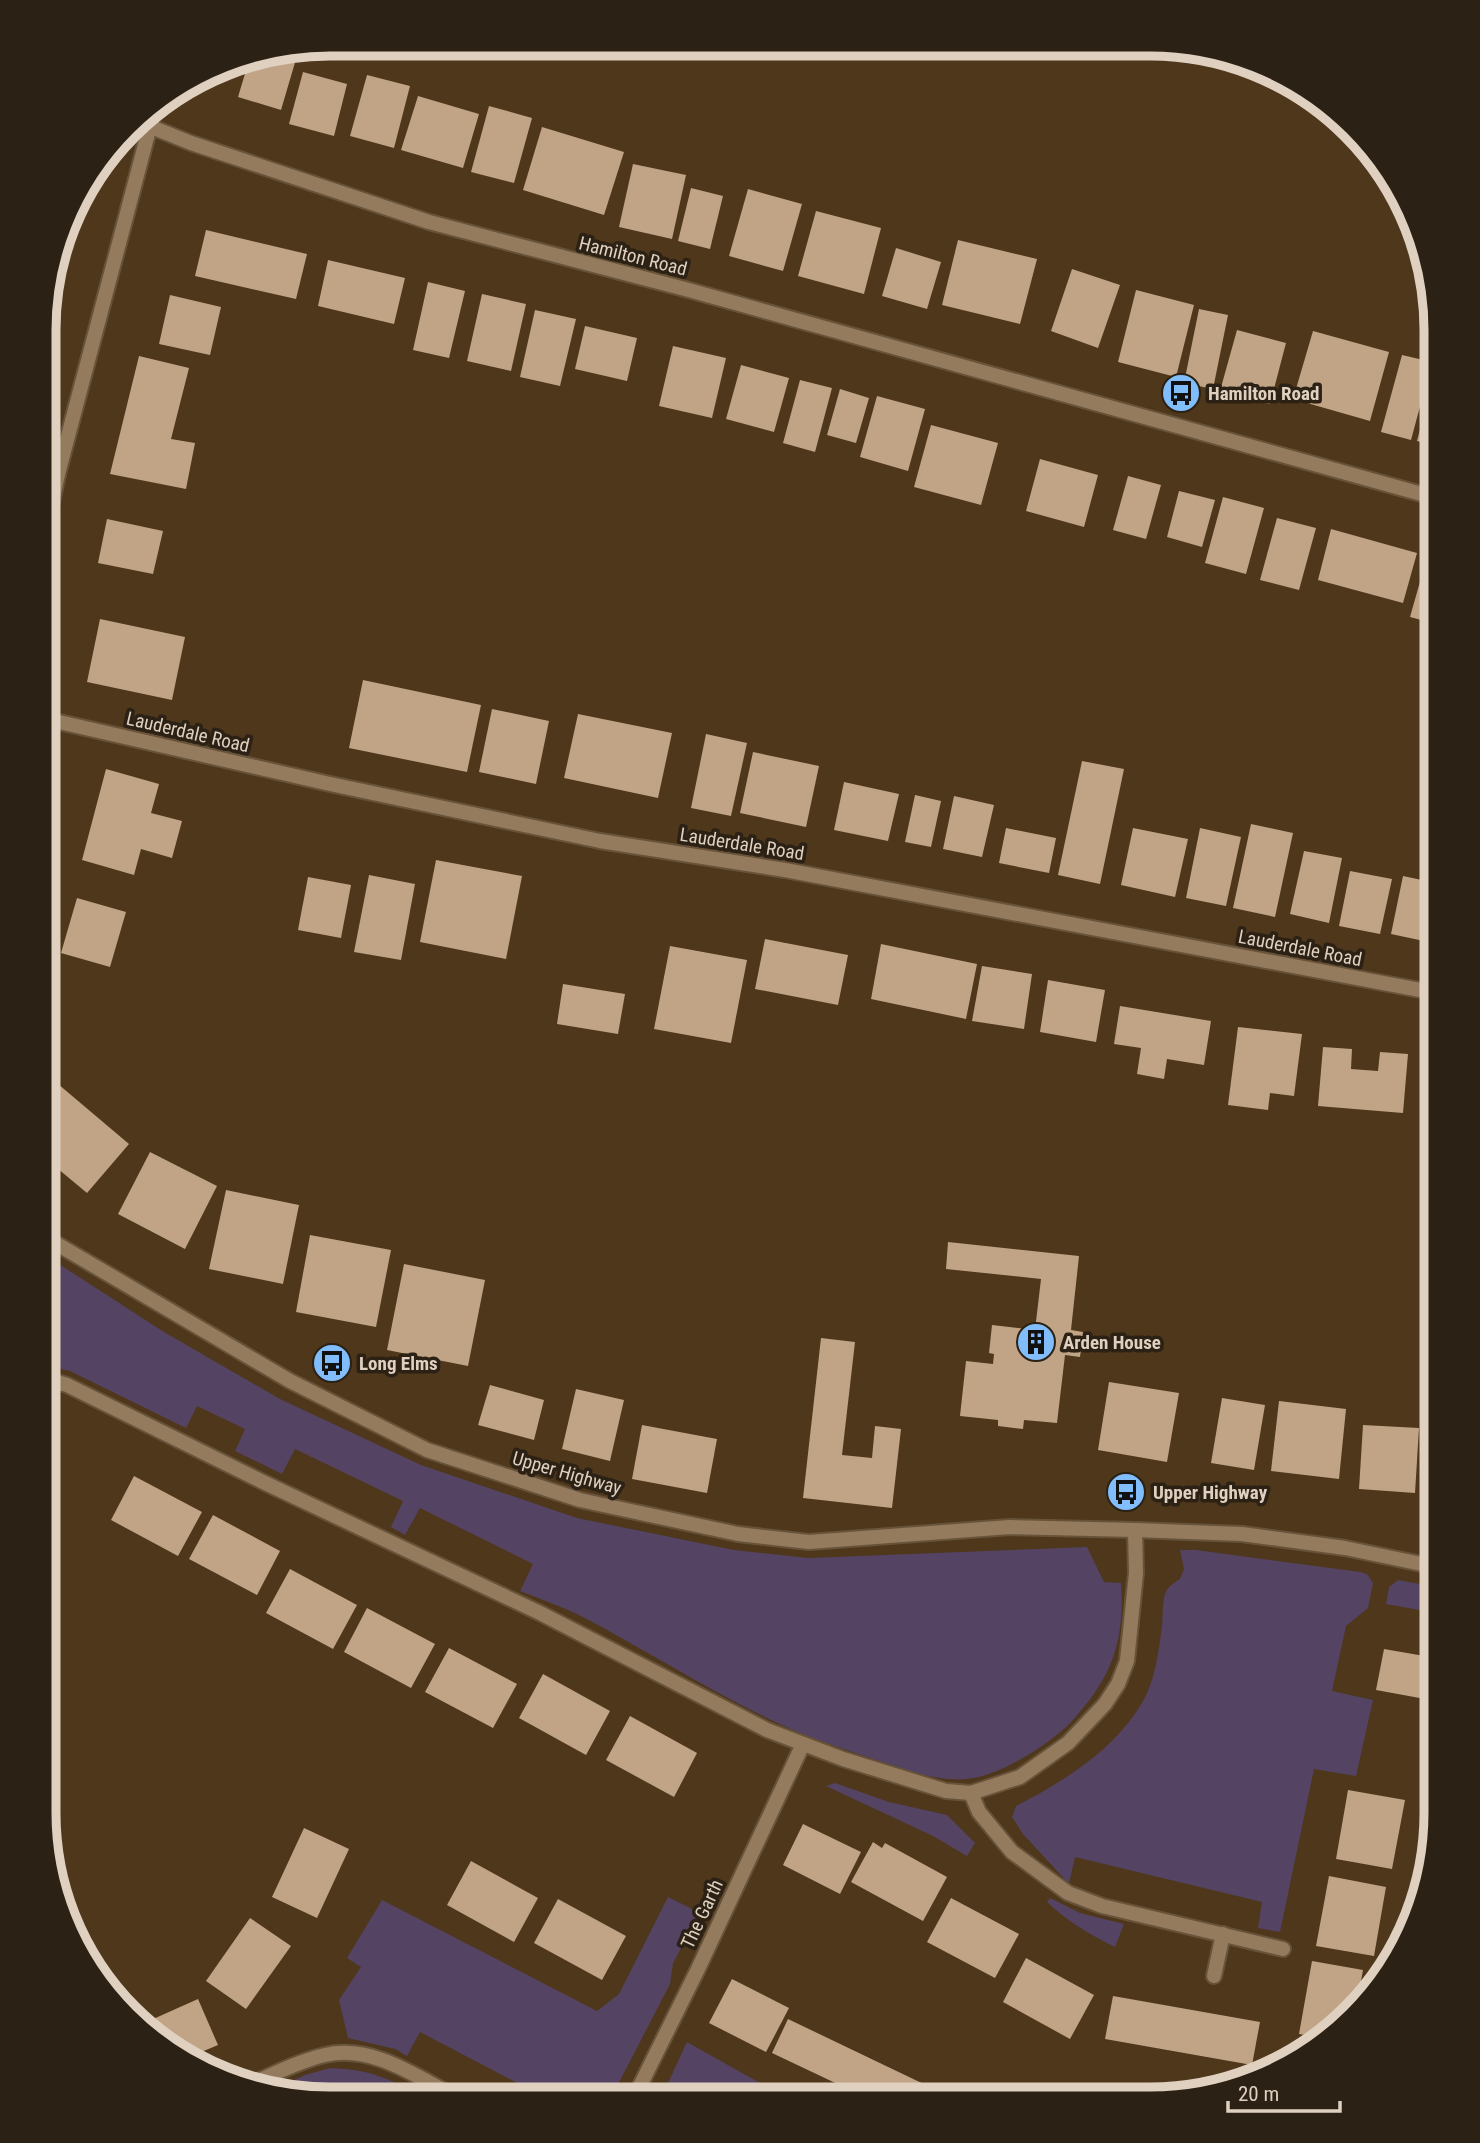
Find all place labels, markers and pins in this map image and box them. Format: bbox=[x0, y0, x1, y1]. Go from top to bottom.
bus stop icon: Hamilton Road bbox=[1160, 372, 1202, 414]
place label: Hamilton Road bbox=[1208, 382, 1319, 405]
building icon: Arden House bbox=[1015, 1321, 1057, 1363]
place label: Arden House bbox=[1063, 1331, 1161, 1354]
bus stop icon: Long Elms bbox=[311, 1342, 353, 1384]
place label: Long Elms bbox=[359, 1352, 438, 1375]
bus stop icon: Upper Highway bbox=[1105, 1471, 1147, 1513]
place label: Upper Highway bbox=[1153, 1481, 1268, 1504]

